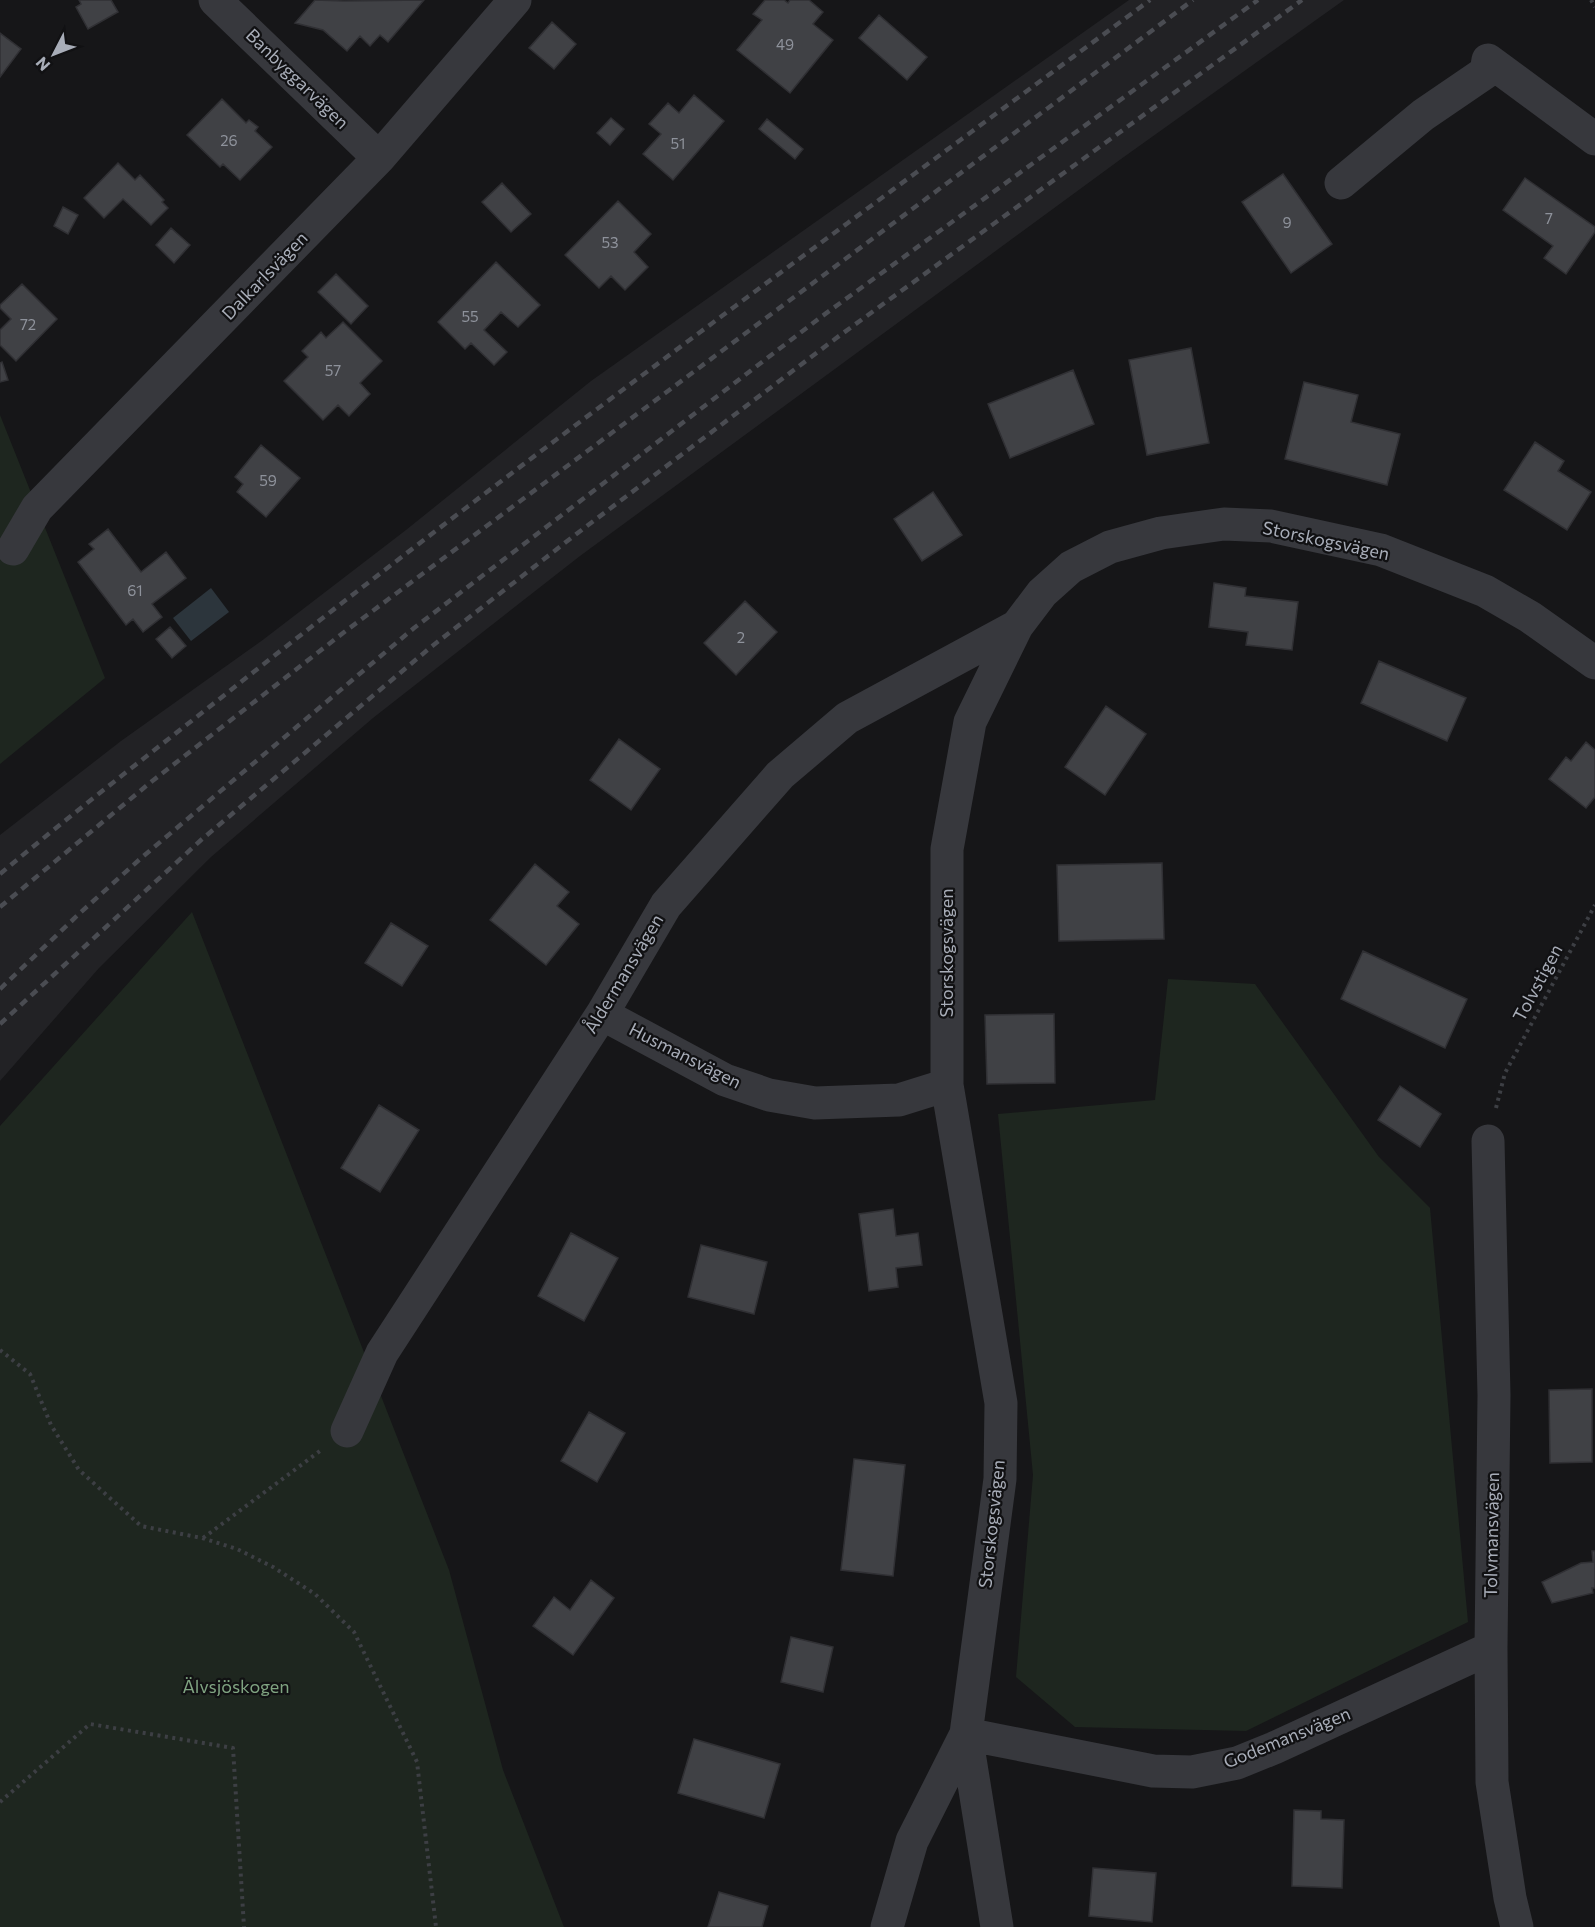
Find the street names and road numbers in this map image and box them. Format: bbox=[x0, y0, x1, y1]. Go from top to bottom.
street label: Banbyggarvägen bbox=[242, 24, 354, 133]
street label: Dalkarlsvägen bbox=[217, 227, 312, 324]
street label: Storskogsvägen bbox=[1261, 516, 1392, 564]
street label: Storskogsvägen bbox=[935, 888, 957, 1018]
street label: Åldermansvägen bbox=[579, 910, 667, 1037]
street label: Tolvstigen bbox=[1508, 940, 1567, 1025]
street label: Husmansvägen bbox=[626, 1017, 745, 1093]
street label: Storskogsvägen bbox=[973, 1459, 1009, 1589]
street label: Tolvmansvägen bbox=[1479, 1472, 1503, 1598]
street label: Godemansvägen bbox=[1220, 1702, 1353, 1773]

